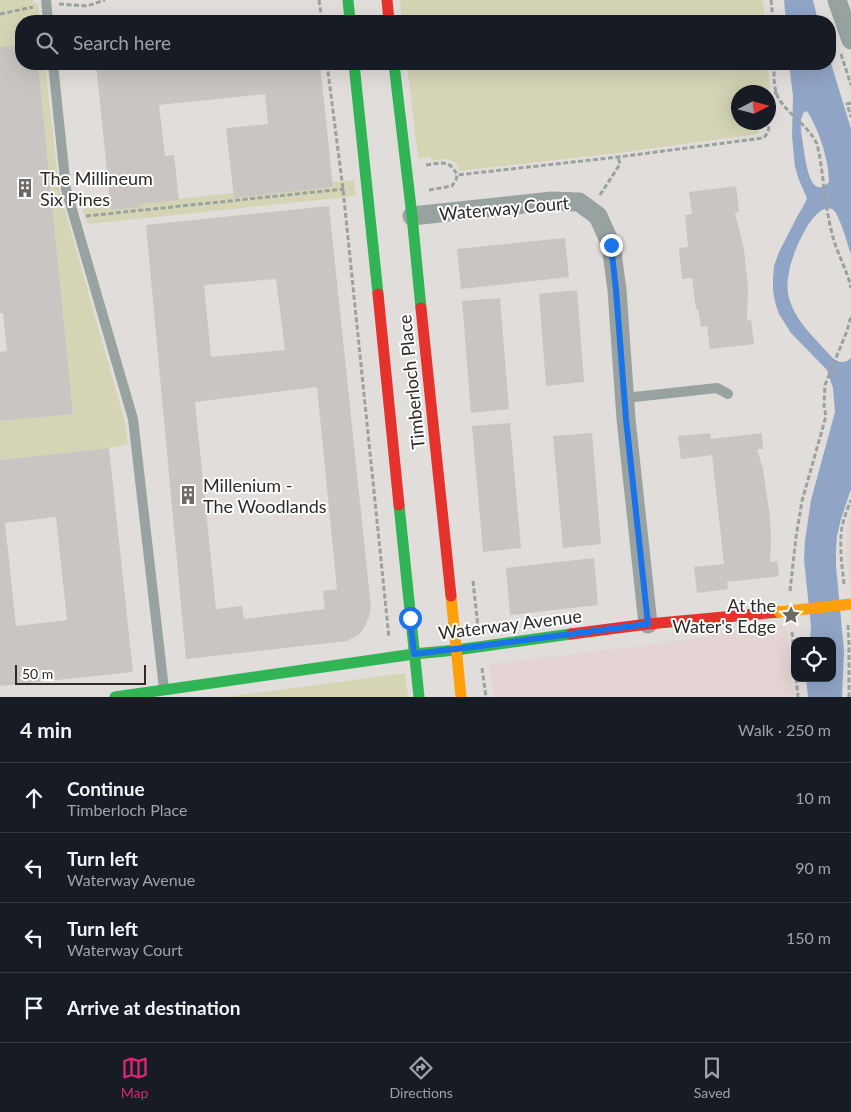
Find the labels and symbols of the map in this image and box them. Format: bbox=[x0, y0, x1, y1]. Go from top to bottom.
north arrow bbox=[731, 85, 776, 130]
place label: The Millineum Six Pines bbox=[40, 167, 153, 210]
building icon: The Millineum Six Pines bbox=[14, 177, 36, 199]
street label: Waterway Court bbox=[438, 191, 570, 225]
route end bbox=[600, 234, 623, 257]
street label: Timberloch Place bbox=[393, 314, 429, 450]
place label: Millenium - The Woodlands bbox=[203, 474, 327, 517]
building icon: Millenium - The Woodlands bbox=[177, 484, 199, 506]
place label: At the Water's Edge bbox=[672, 594, 776, 637]
street label: Waterway Avenue bbox=[437, 604, 583, 644]
place icon: At the Water's Edge bbox=[780, 604, 802, 626]
route start bbox=[399, 607, 422, 630]
scale bar bbox=[15, 662, 146, 685]

